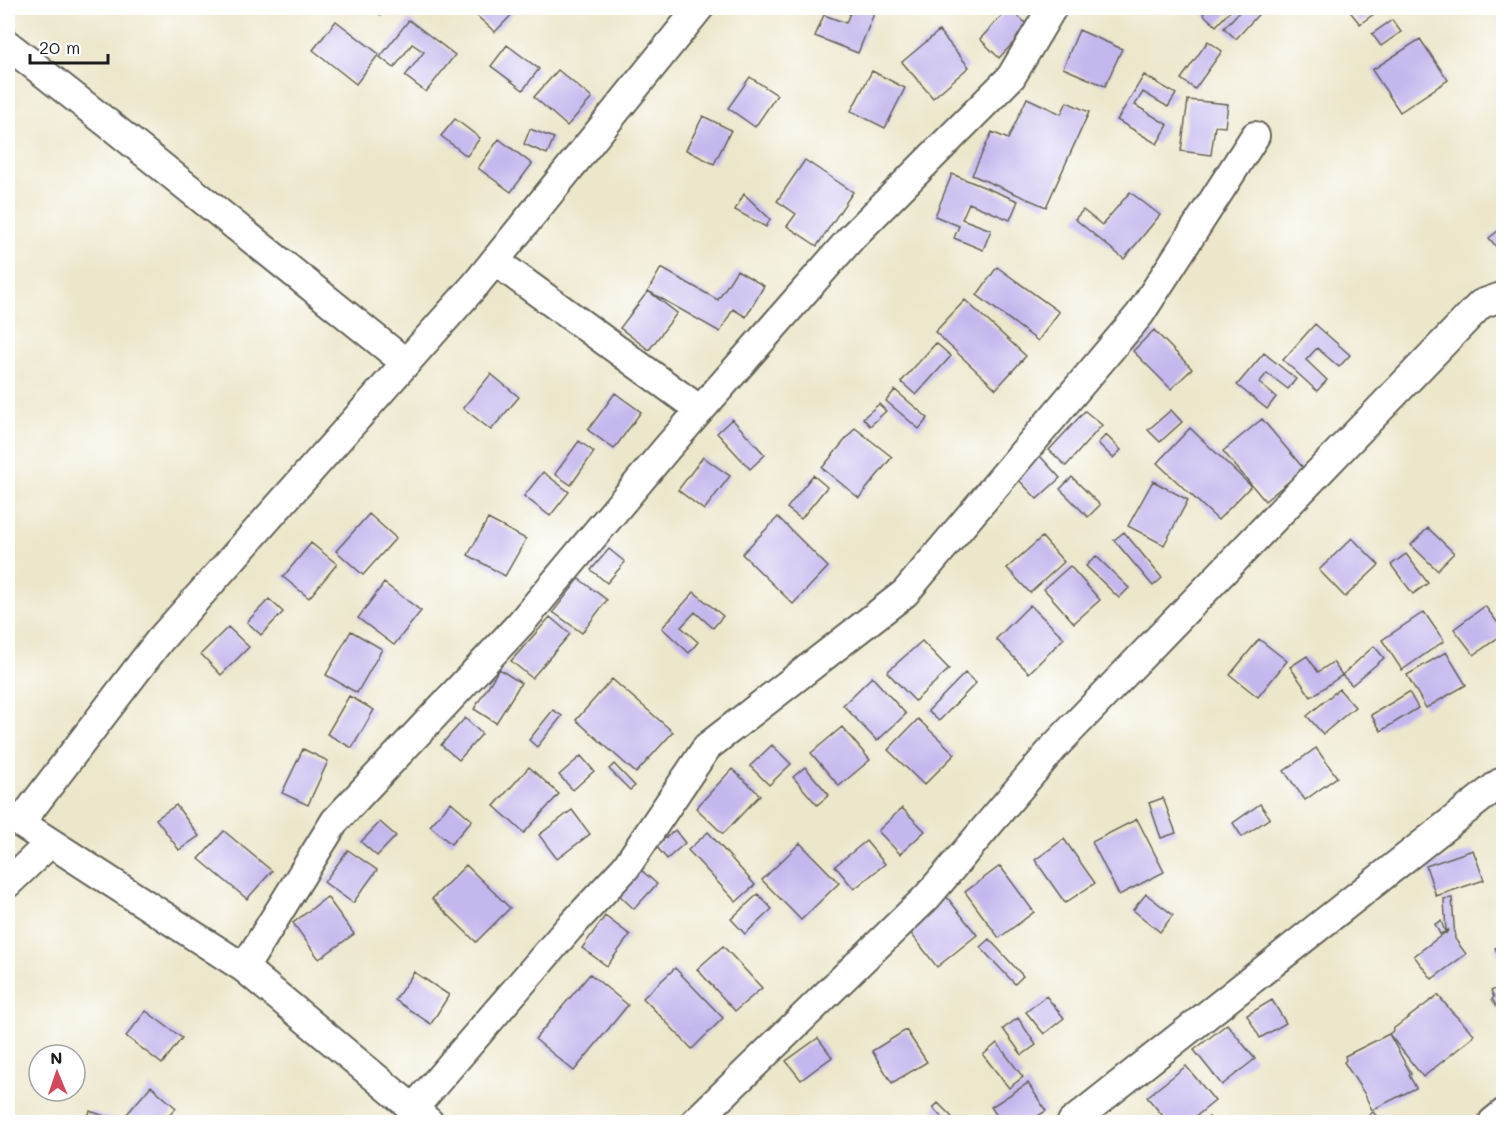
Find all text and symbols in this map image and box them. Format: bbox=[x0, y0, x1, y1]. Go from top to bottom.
scale bar bbox=[30, 27, 108, 65]
text: 20 m bbox=[39, 35, 80, 59]
north arrow bbox=[27, 1043, 87, 1103]
text: N bbox=[50, 1047, 63, 1068]

